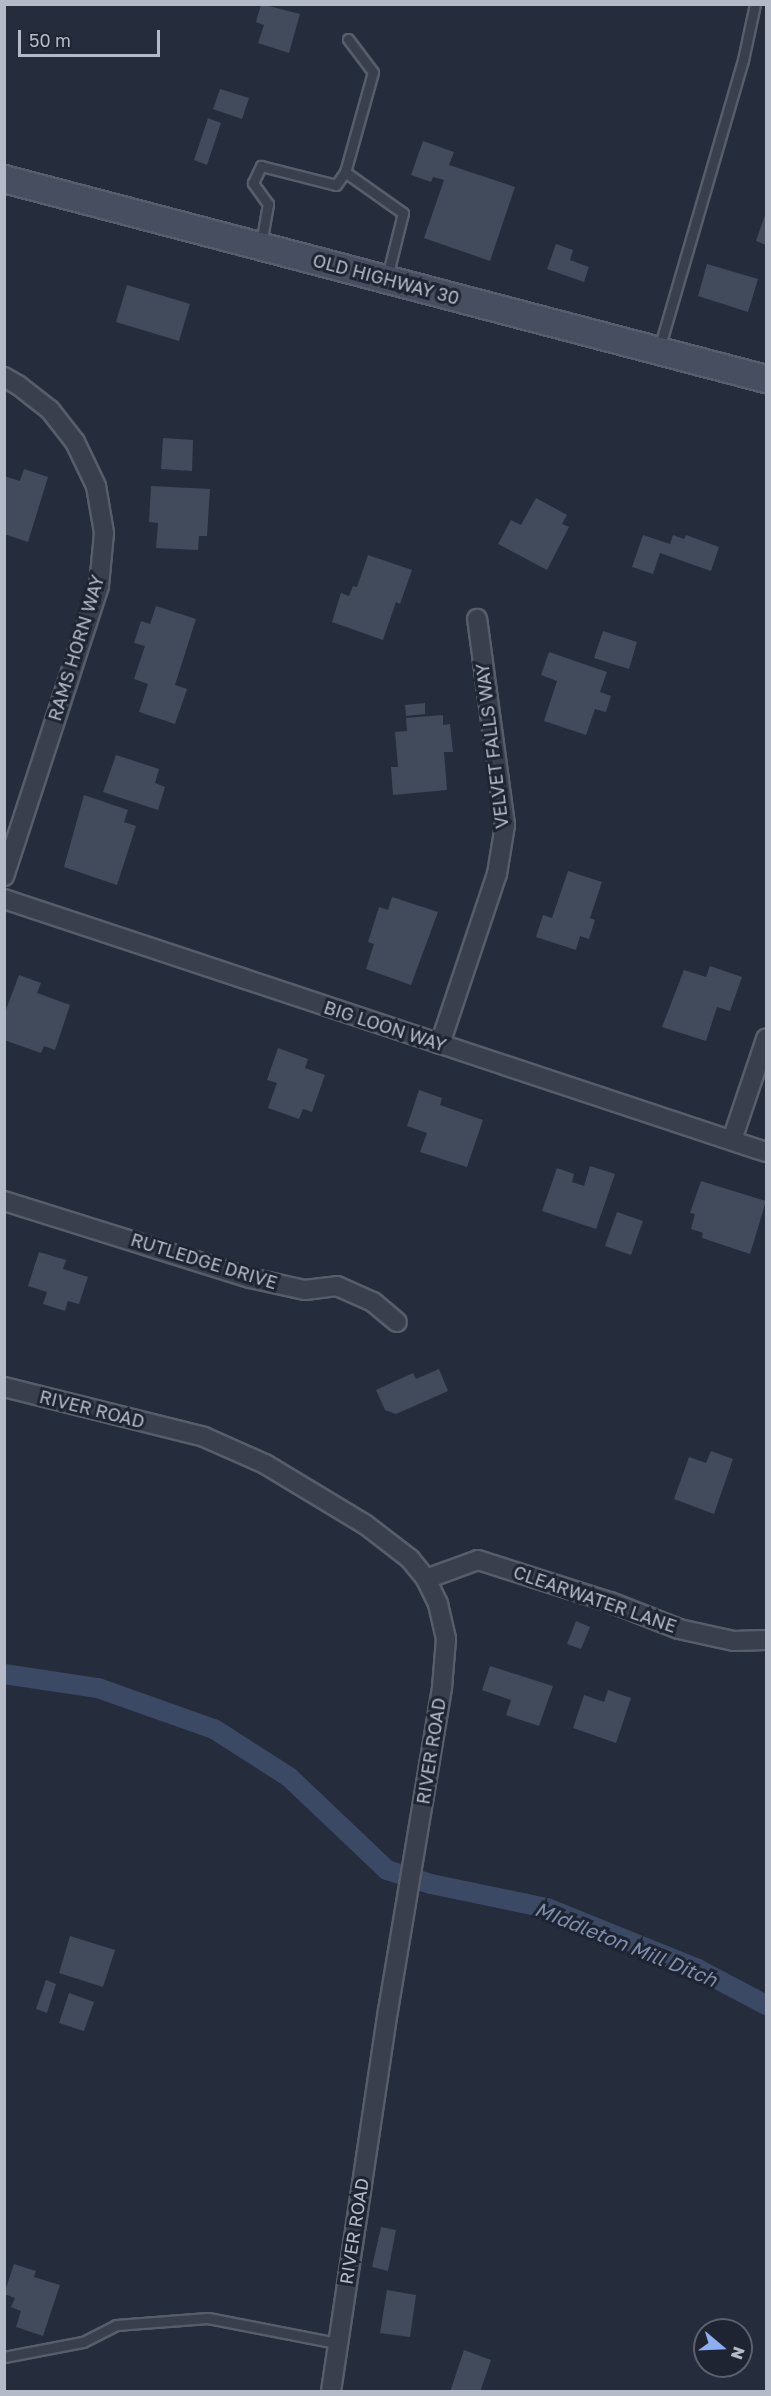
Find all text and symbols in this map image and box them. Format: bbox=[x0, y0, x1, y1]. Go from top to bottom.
scale bar bbox=[21, 18, 164, 56]
text: 50 m bbox=[29, 29, 71, 51]
street label: OLD HIGHWAY 30 bbox=[310, 249, 462, 309]
street label: RAMS HORN WAY bbox=[44, 573, 108, 723]
street label: VELVET FALLS WAY bbox=[471, 662, 513, 830]
street label: BIG LOON WAY bbox=[321, 996, 449, 1056]
street label: RUTLEDGE DRIVE bbox=[128, 1228, 280, 1294]
street label: RIVER ROAD bbox=[37, 1386, 147, 1432]
street label: CLEARWATER LANE bbox=[511, 1561, 679, 1637]
street label: RIVER ROAD bbox=[412, 1696, 450, 1806]
water label: MIddleton Mill Ditch bbox=[532, 1897, 720, 1991]
street label: RIVER ROAD bbox=[335, 2176, 373, 2286]
north arrow bbox=[693, 2318, 753, 2378]
text: N bbox=[727, 2344, 750, 2362]

